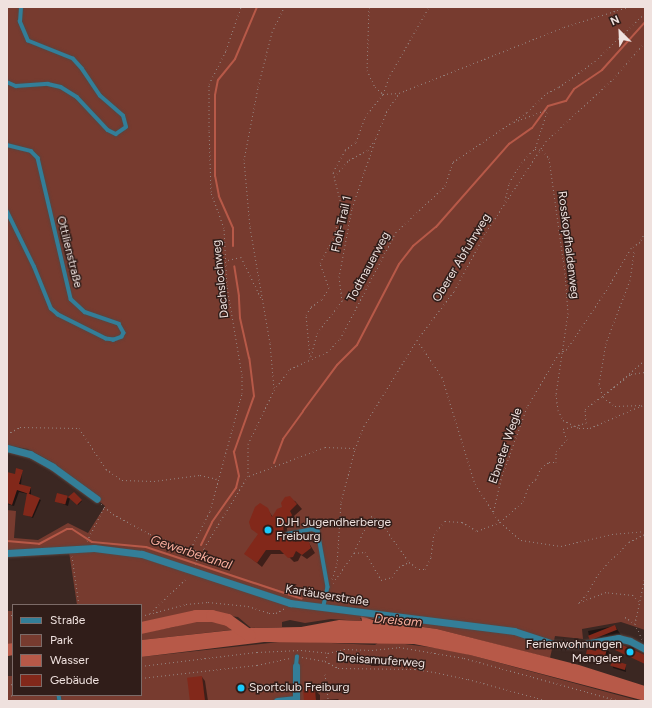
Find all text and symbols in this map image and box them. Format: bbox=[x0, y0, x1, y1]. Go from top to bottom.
north arrow bbox=[600, 12, 640, 52]
text: N bbox=[608, 13, 621, 28]
street label: Rosskopfhaldenweg bbox=[554, 190, 582, 300]
street label: Floh-Trail 1 bbox=[329, 194, 355, 254]
street label: Oberer Abfuhrweg bbox=[430, 211, 494, 305]
street label: Ottilienstraße bbox=[53, 215, 85, 289]
street label: Todtnauerweg bbox=[344, 229, 394, 305]
street label: Dachslochweg bbox=[210, 239, 232, 319]
street label: Ebneter Wegle bbox=[486, 406, 526, 486]
place label: DJH Jugendherberge Freiburg bbox=[276, 516, 391, 544]
marker: DJH Jugendherberge Freiburg bbox=[263, 525, 273, 535]
water label: Gewerbekanal bbox=[148, 532, 234, 574]
street label: Kartäuserstraße bbox=[284, 582, 370, 610]
legend bbox=[12, 604, 142, 696]
water label: Dreisam bbox=[373, 611, 423, 631]
text: Straße bbox=[50, 613, 85, 627]
text: Park bbox=[50, 633, 73, 647]
place label: Ferienwohnungen Mengeler bbox=[526, 638, 622, 666]
marker: Ferienwohnungen Mengeler bbox=[625, 647, 635, 657]
street label: Dreisamuferweg bbox=[337, 651, 425, 671]
text: Wasser bbox=[50, 653, 89, 667]
text: Gebäude bbox=[50, 673, 99, 687]
place label: Sportclub Freiburg bbox=[249, 681, 349, 695]
marker: Sportclub Freiburg bbox=[236, 683, 246, 693]

